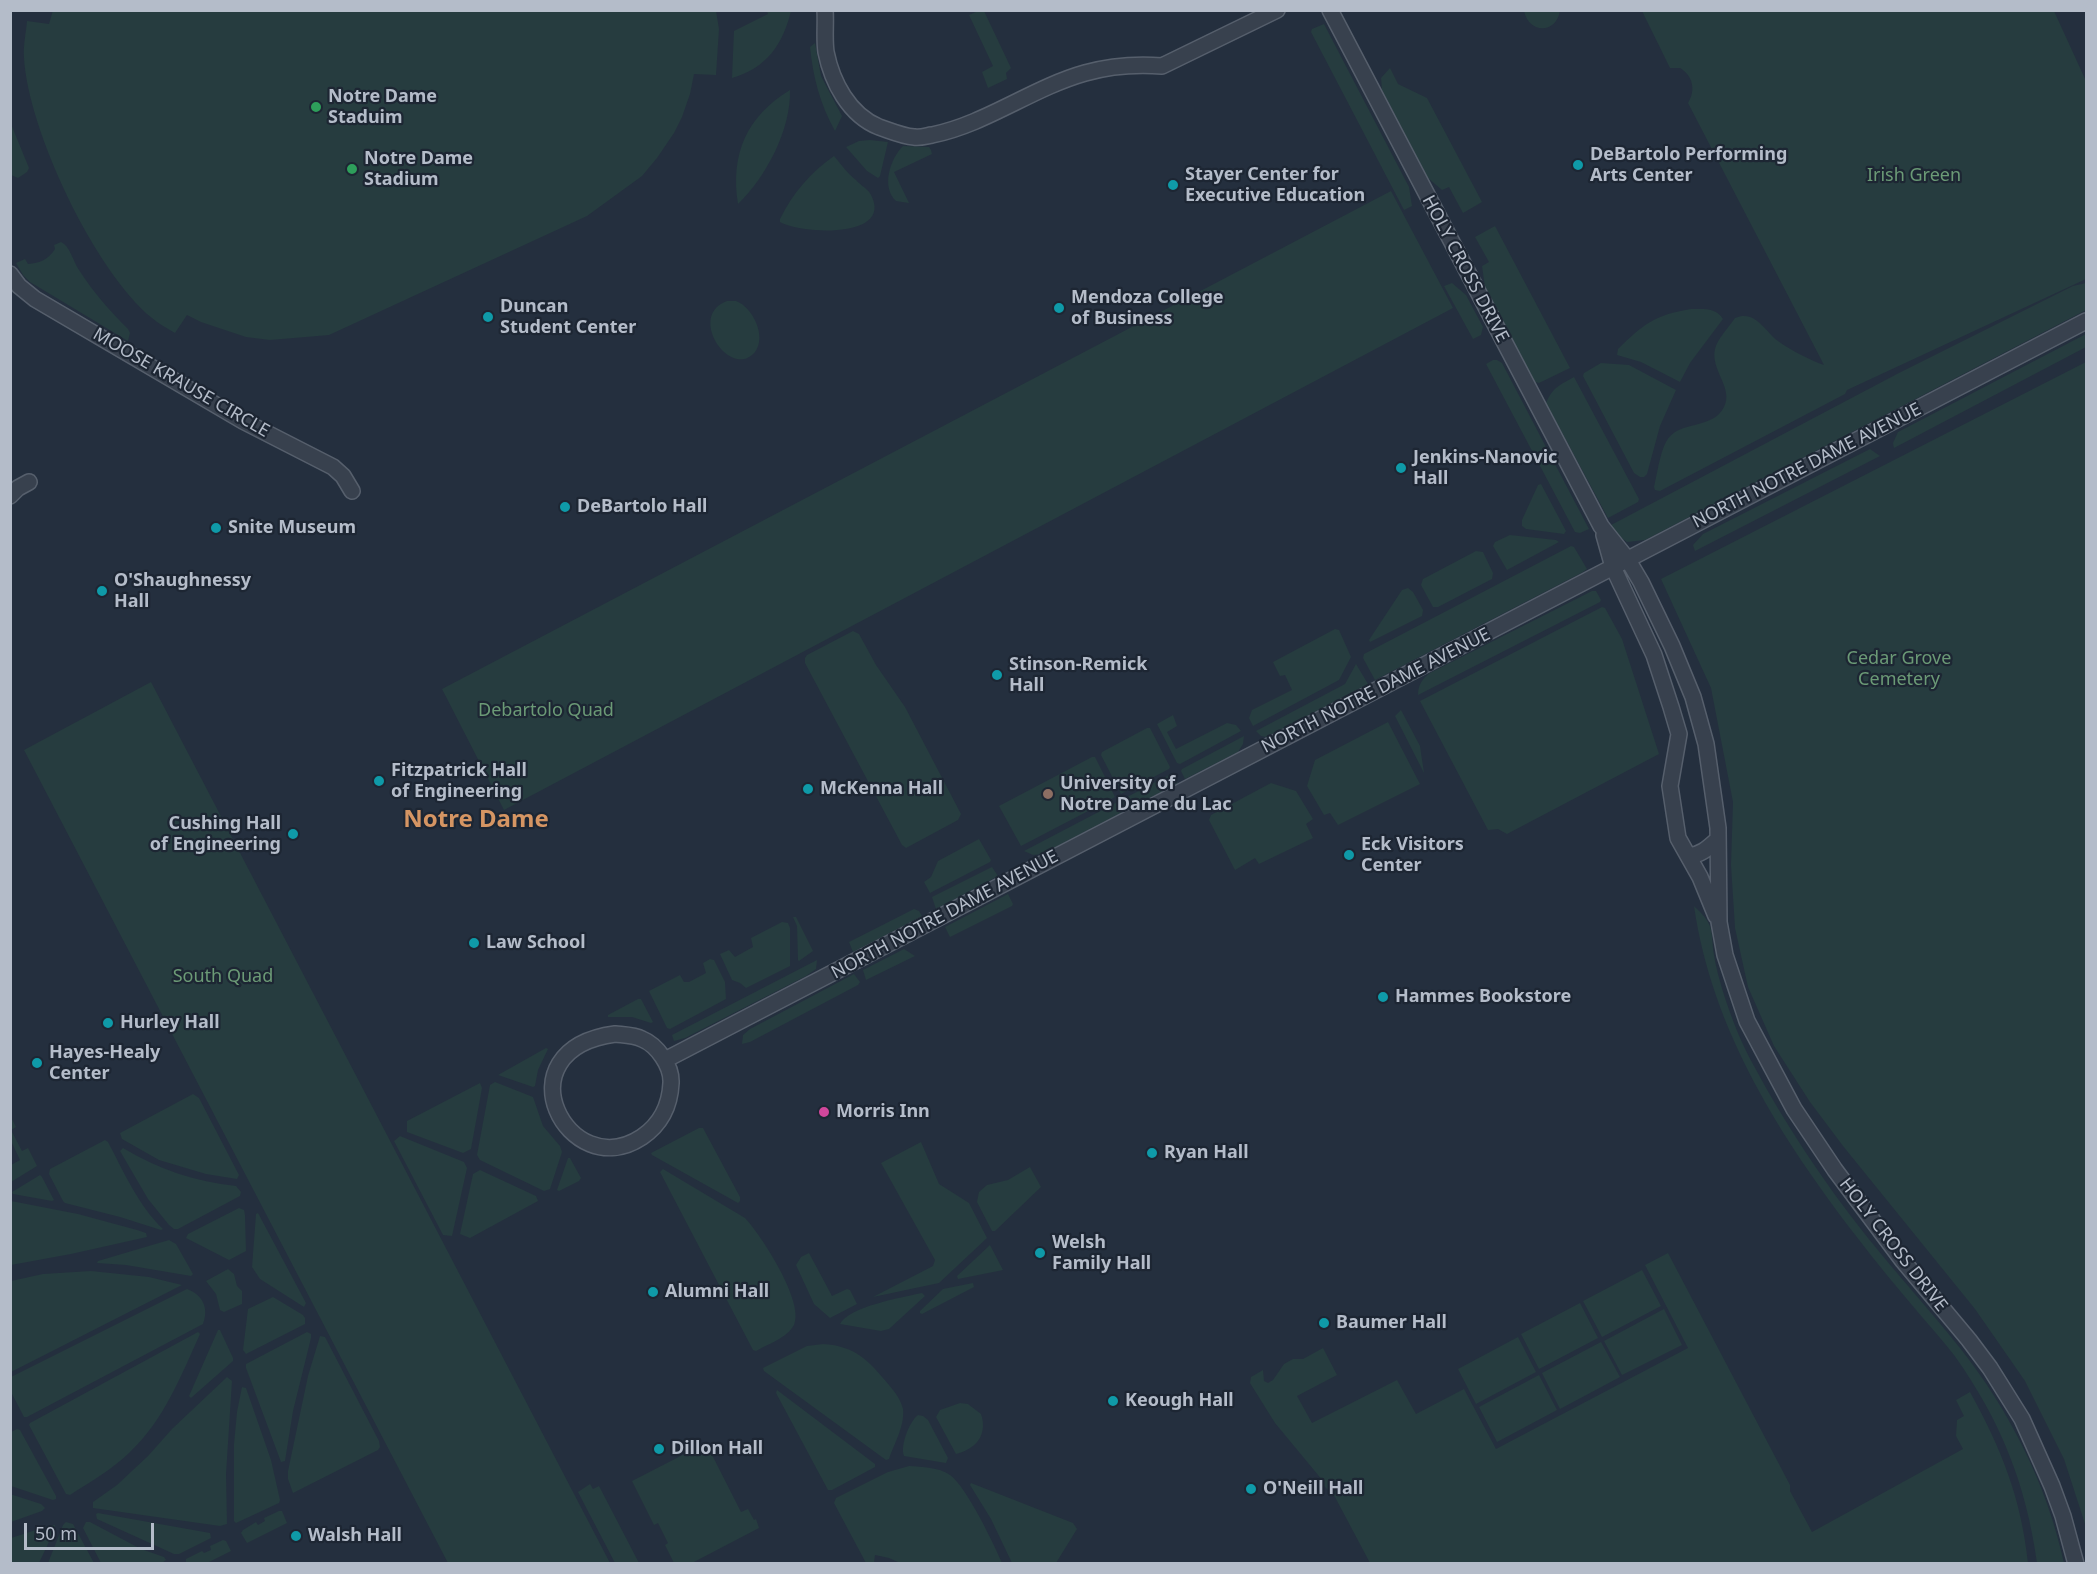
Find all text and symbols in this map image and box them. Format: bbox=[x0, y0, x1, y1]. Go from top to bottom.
place label: Notre Dame Staduim bbox=[328, 86, 437, 128]
marker: Notre Dame Staduim bbox=[309, 100, 323, 114]
place label: DeBartolo Performing Arts Center bbox=[1590, 144, 1787, 186]
place label: Notre Dame Stadium bbox=[364, 148, 473, 190]
marker: DeBartolo Performing Arts Center bbox=[1571, 158, 1585, 172]
marker: Notre Dame Stadium bbox=[345, 162, 359, 176]
place label: Stayer Center for Executive Education bbox=[1185, 164, 1365, 207]
park label: Irish Green bbox=[1867, 165, 1961, 187]
marker: Stayer Center for Executive Education bbox=[1166, 178, 1180, 192]
street label: HOLY CROSS DRIVE bbox=[1417, 192, 1513, 346]
place label: Mendoza College of Business bbox=[1071, 287, 1224, 330]
place label: Duncan Student Center bbox=[500, 296, 636, 338]
marker: Mendoza College of Business bbox=[1052, 301, 1066, 315]
marker: Duncan Student Center bbox=[481, 310, 495, 324]
street label: MOOSE KRAUSE CIRCLE bbox=[89, 324, 273, 442]
street label: NORTH NOTRE DAME AVENUE bbox=[1689, 399, 1925, 533]
place label: Jenkins-Nanovic Hall bbox=[1413, 447, 1557, 490]
marker: Jenkins-Nanovic Hall bbox=[1394, 461, 1408, 475]
place label: DeBartolo Hall bbox=[577, 496, 707, 518]
marker: DeBartolo Hall bbox=[558, 500, 572, 514]
place label: Snite Museum bbox=[228, 517, 356, 539]
marker: Snite Museum bbox=[209, 521, 223, 535]
place label: O'Shaughnessy Hall bbox=[114, 570, 251, 612]
marker: O'Shaughnessy Hall bbox=[95, 584, 109, 598]
street label: NORTH NOTRE DAME AVENUE bbox=[1258, 624, 1494, 758]
park label: Cedar Grove Cemetery bbox=[1847, 648, 1951, 690]
place label: Stinson-Remick Hall bbox=[1009, 654, 1147, 696]
marker: Stinson-Remick Hall bbox=[990, 668, 1004, 682]
park label: Debartolo Quad bbox=[478, 700, 614, 722]
place label: Fitzpatrick Hall of Engineering bbox=[391, 760, 527, 802]
place label: University of Notre Dame du Lac bbox=[1060, 773, 1232, 816]
marker: Fitzpatrick Hall of Engineering bbox=[372, 774, 386, 788]
place label: McKenna Hall bbox=[820, 778, 943, 800]
marker: McKenna Hall bbox=[801, 782, 815, 796]
marker: University of Notre Dame du Lac bbox=[1041, 787, 1055, 801]
district label: Notre Dame bbox=[403, 806, 549, 834]
place label: Cushing Hall of Engineering bbox=[150, 813, 281, 856]
marker: Cushing Hall of Engineering bbox=[286, 827, 300, 841]
place label: Eck Visitors Center bbox=[1361, 834, 1464, 876]
street label: NORTH NOTRE DAME AVENUE bbox=[828, 846, 1062, 984]
marker: Eck Visitors Center bbox=[1342, 848, 1356, 862]
place label: Law School bbox=[486, 932, 586, 954]
marker: Law School bbox=[467, 936, 481, 950]
park label: South Quad bbox=[173, 966, 273, 988]
place label: Hammes Bookstore bbox=[1395, 986, 1571, 1008]
marker: Hammes Bookstore bbox=[1376, 990, 1390, 1004]
place label: Hurley Hall bbox=[120, 1012, 220, 1034]
marker: Hurley Hall bbox=[101, 1016, 115, 1030]
place label: Hayes-Healy Center bbox=[49, 1042, 160, 1084]
marker: Hayes-Healy Center bbox=[30, 1056, 44, 1070]
place label: Morris Inn bbox=[836, 1101, 930, 1123]
marker: Morris Inn bbox=[817, 1105, 831, 1119]
place label: Ryan Hall bbox=[1164, 1142, 1249, 1164]
marker: Ryan Hall bbox=[1145, 1146, 1159, 1160]
street label: HOLY CROSS DRIVE bbox=[1834, 1174, 1952, 1316]
place label: Welsh Family Hall bbox=[1052, 1232, 1151, 1274]
marker: Welsh Family Hall bbox=[1033, 1246, 1047, 1260]
place label: Alumni Hall bbox=[665, 1281, 769, 1303]
marker: Alumni Hall bbox=[646, 1285, 660, 1299]
place label: Baumer Hall bbox=[1336, 1312, 1447, 1334]
marker: Baumer Hall bbox=[1317, 1316, 1331, 1330]
place label: Keough Hall bbox=[1125, 1390, 1234, 1412]
marker: Keough Hall bbox=[1106, 1394, 1120, 1408]
place label: Dillon Hall bbox=[671, 1438, 763, 1460]
marker: Dillon Hall bbox=[652, 1442, 666, 1456]
place label: O'Neill Hall bbox=[1263, 1478, 1363, 1500]
marker: O'Neill Hall bbox=[1244, 1482, 1258, 1496]
scale bar bbox=[27, 1511, 158, 1549]
text: 50 m bbox=[35, 1521, 77, 1545]
place label: Walsh Hall bbox=[308, 1525, 402, 1547]
marker: Walsh Hall bbox=[289, 1529, 303, 1543]

